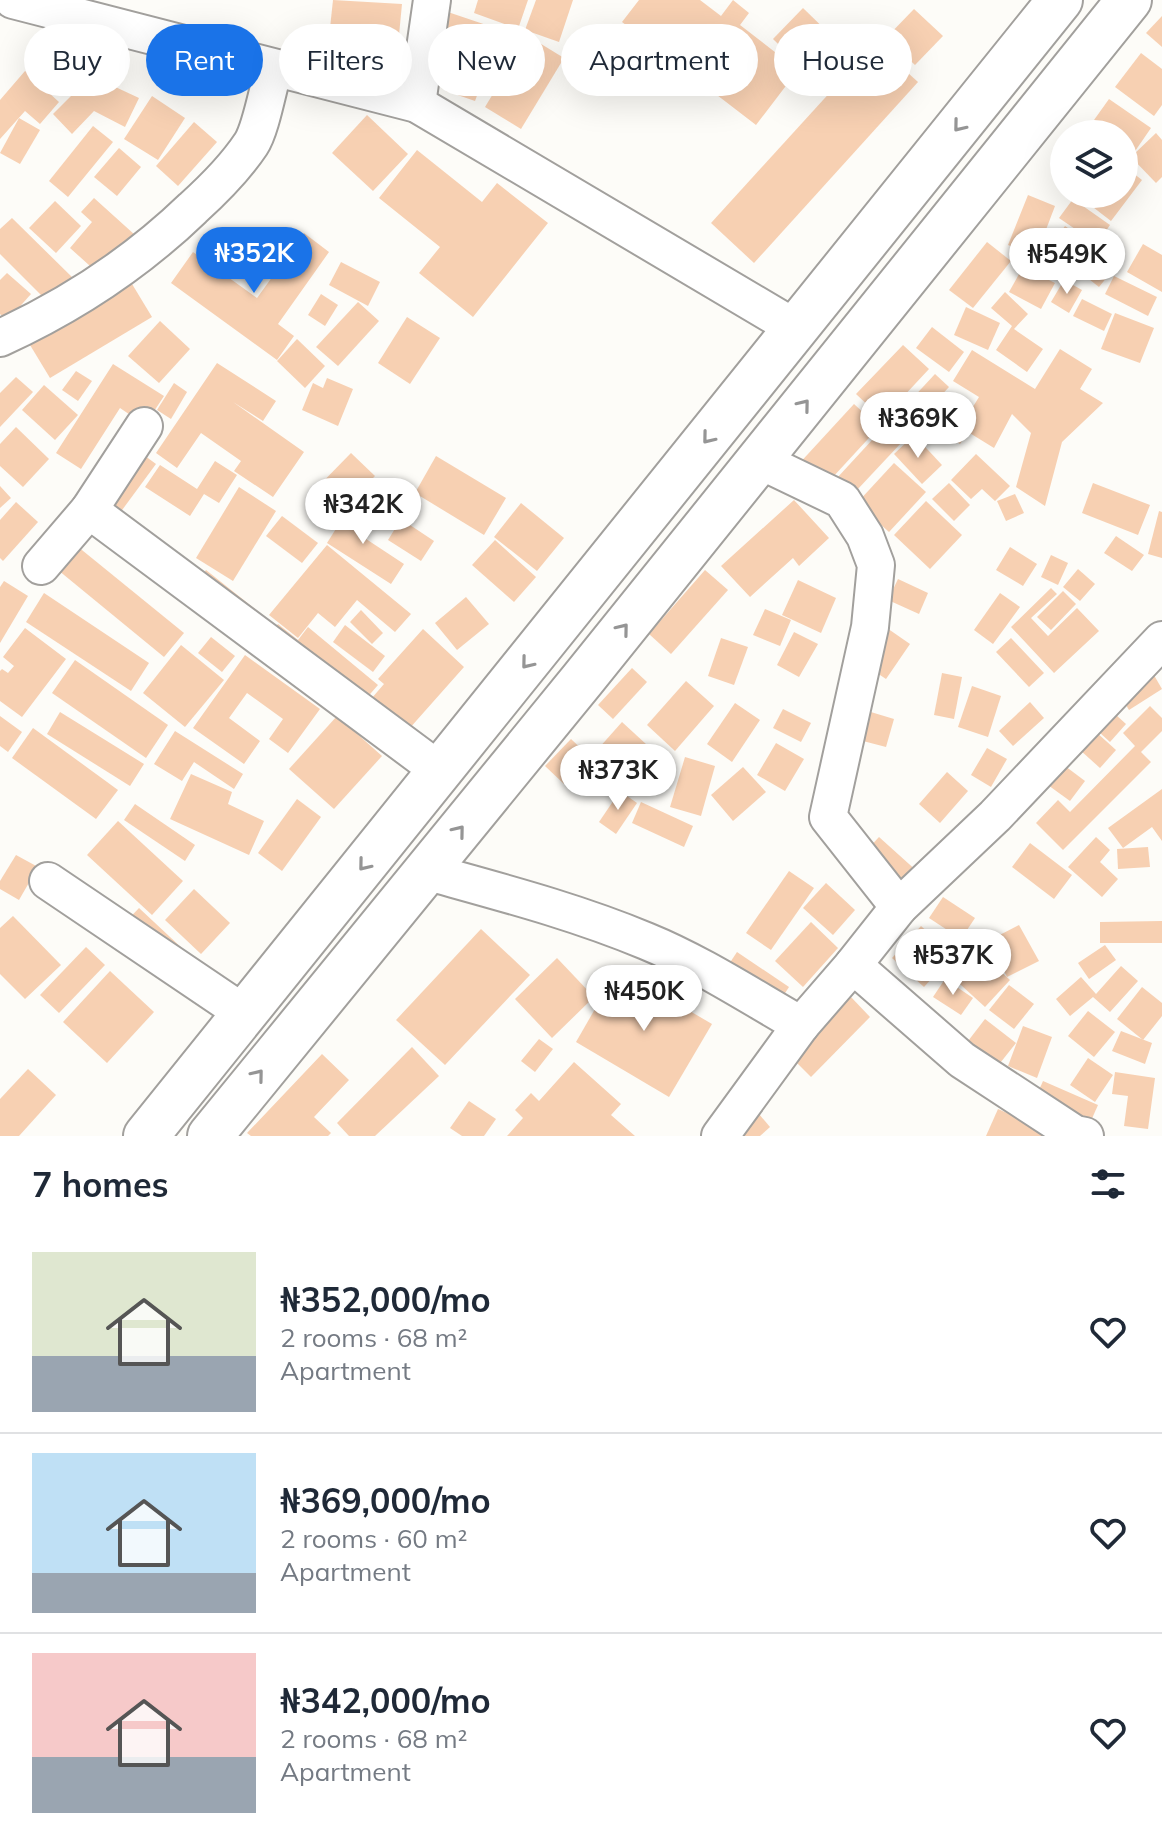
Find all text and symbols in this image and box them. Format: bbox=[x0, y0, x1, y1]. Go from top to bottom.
chip: Buy bbox=[24, 24, 130, 96]
chip: Rent bbox=[146, 24, 263, 96]
chip: Filters bbox=[279, 24, 412, 96]
chip: New bbox=[428, 24, 545, 96]
chip: Apartment bbox=[561, 24, 758, 96]
chip: House bbox=[774, 24, 912, 96]
one-way arrow bbox=[954, 117, 968, 132]
map controls bbox=[1050, 120, 1138, 208]
button: layers bbox=[1050, 120, 1138, 208]
pin: ₦352K bbox=[198, 227, 310, 295]
pin: ₦549K bbox=[1011, 228, 1123, 296]
text: ₦352K bbox=[214, 236, 294, 269]
text: ₦549K bbox=[1027, 237, 1107, 270]
pin: ₦369K bbox=[862, 392, 974, 460]
one-way arrow bbox=[794, 400, 809, 414]
text: ₦369K bbox=[878, 401, 958, 434]
one-way arrow bbox=[704, 429, 718, 444]
pin: ₦342K bbox=[307, 478, 419, 546]
text: ₦342K bbox=[323, 487, 403, 520]
one-way arrow bbox=[613, 624, 628, 638]
one-way arrow bbox=[523, 653, 537, 668]
pin: ₦373K bbox=[562, 744, 674, 812]
text: ₦373K bbox=[578, 753, 658, 786]
one-way arrow bbox=[449, 825, 464, 840]
one-way arrow bbox=[360, 856, 374, 871]
pin: ₦537K bbox=[897, 929, 1009, 997]
text: ₦537K bbox=[913, 938, 993, 971]
pin: ₦450K bbox=[588, 965, 700, 1033]
text: ₦450K bbox=[604, 974, 684, 1007]
one-way arrow bbox=[249, 1069, 263, 1084]
icon: filters bbox=[1086, 1162, 1130, 1206]
text: 7 homes bbox=[32, 1163, 169, 1206]
text: ₦352,000/mo bbox=[280, 1278, 491, 1321]
icon: home bbox=[96, 1284, 192, 1380]
icon: heart bbox=[1086, 1310, 1130, 1354]
text: 2 rooms · 68 m² bbox=[280, 1321, 467, 1354]
text: Apartment bbox=[280, 1354, 411, 1387]
text: ₦369,000/mo bbox=[280, 1479, 491, 1522]
icon: home bbox=[96, 1485, 192, 1581]
icon: heart bbox=[1086, 1511, 1130, 1555]
text: 2 rooms · 60 m² bbox=[280, 1522, 467, 1555]
text: Apartment bbox=[280, 1555, 411, 1588]
text: ₦342,000/mo bbox=[280, 1679, 491, 1722]
icon: home bbox=[96, 1685, 192, 1781]
icon: heart bbox=[1086, 1711, 1130, 1755]
text: 2 rooms · 68 m² bbox=[280, 1722, 467, 1755]
text: Apartment bbox=[280, 1755, 411, 1788]

